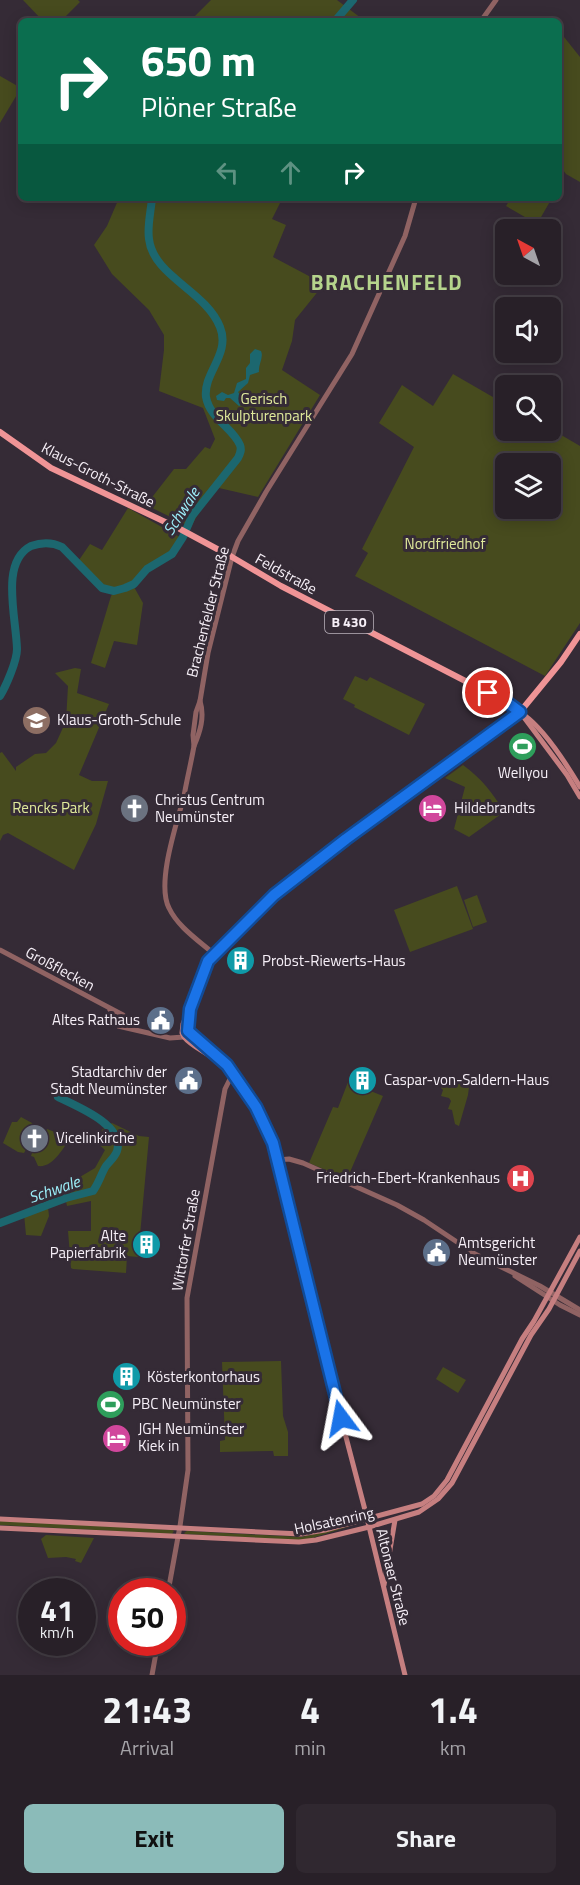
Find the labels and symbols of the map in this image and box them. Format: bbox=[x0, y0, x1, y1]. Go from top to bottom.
north arrow bbox=[495, 219, 561, 285]
district label: BRACHENFELD bbox=[311, 266, 463, 298]
park label: Gerisch Skulpturenpark bbox=[216, 387, 312, 427]
street label: Klaus-Groth-Straße bbox=[37, 436, 159, 513]
water label: Schwale bbox=[157, 481, 206, 540]
park label: Nordfriedhof bbox=[405, 532, 485, 555]
street label: Brachenfelder Straße bbox=[180, 544, 235, 680]
street label: Feldstraße bbox=[251, 547, 321, 600]
road number: B 430 bbox=[325, 611, 373, 633]
pin bbox=[462, 667, 513, 718]
school or university icon: Klaus-Groth-Schule bbox=[20, 704, 52, 736]
place label: Klaus-Groth-Schule bbox=[57, 708, 181, 731]
sports icon: Wellyou bbox=[507, 730, 539, 762]
place label: Wellyou bbox=[498, 761, 548, 784]
place label: Christus Centrum Neumünster bbox=[155, 788, 265, 828]
hotel icon: Hildebrandts bbox=[417, 792, 449, 824]
church icon: Christus Centrum Neumünster bbox=[118, 793, 150, 825]
park label: Rencks Park bbox=[12, 796, 90, 819]
place label: Hildebrandts bbox=[454, 796, 535, 819]
street label: Großflecken bbox=[21, 941, 99, 997]
building icon: Probst-Riewerts-Haus bbox=[225, 945, 257, 977]
place label: Probst-Riewerts-Haus bbox=[262, 949, 406, 972]
public building icon: Altes Rathaus bbox=[145, 1004, 177, 1036]
place label: Altes Rathaus bbox=[52, 1008, 140, 1031]
place label: Stadtarchiv der Stadt Neumünster bbox=[51, 1060, 167, 1100]
building icon: Caspar-von-Saldern-Haus bbox=[347, 1064, 379, 1096]
public building icon: Stadtarchiv der Stadt Neumünster bbox=[172, 1065, 204, 1097]
place label: Caspar-von-Saldern-Haus bbox=[384, 1068, 549, 1091]
church icon: Vicelinkirche bbox=[19, 1122, 51, 1154]
place label: Vicelinkirche bbox=[56, 1126, 135, 1149]
hospital icon: Friedrich-Ebert-Krankenhaus bbox=[505, 1162, 537, 1194]
place label: Friedrich-Ebert-Krankenhaus bbox=[316, 1166, 500, 1189]
water label: Schwale bbox=[25, 1169, 84, 1209]
street label: Wittorfer Straße bbox=[165, 1187, 206, 1293]
place label: Alte Papierfabrik bbox=[50, 1224, 126, 1264]
building icon: Alte Papierfabrik bbox=[131, 1229, 163, 1261]
place label: Amtsgericht Neumünster bbox=[458, 1231, 537, 1271]
public building icon: Amtsgericht Neumünster bbox=[421, 1236, 453, 1268]
building icon: Kösterkontorhaus bbox=[110, 1361, 142, 1393]
place label: Kösterkontorhaus bbox=[147, 1365, 260, 1388]
position arrow bbox=[309, 1386, 373, 1450]
sports icon: PBC Neumünster bbox=[95, 1388, 127, 1420]
place label: PBC Neumünster bbox=[132, 1392, 241, 1415]
place label: JGH Neumünster Kiek in bbox=[138, 1417, 244, 1457]
hotel icon: JGH Neumünster Kiek in bbox=[101, 1422, 133, 1454]
street label: Holsatenring bbox=[292, 1501, 376, 1540]
street label: Altonaer Straße bbox=[370, 1526, 417, 1628]
speed limit sign: 50 bbox=[108, 1578, 186, 1656]

